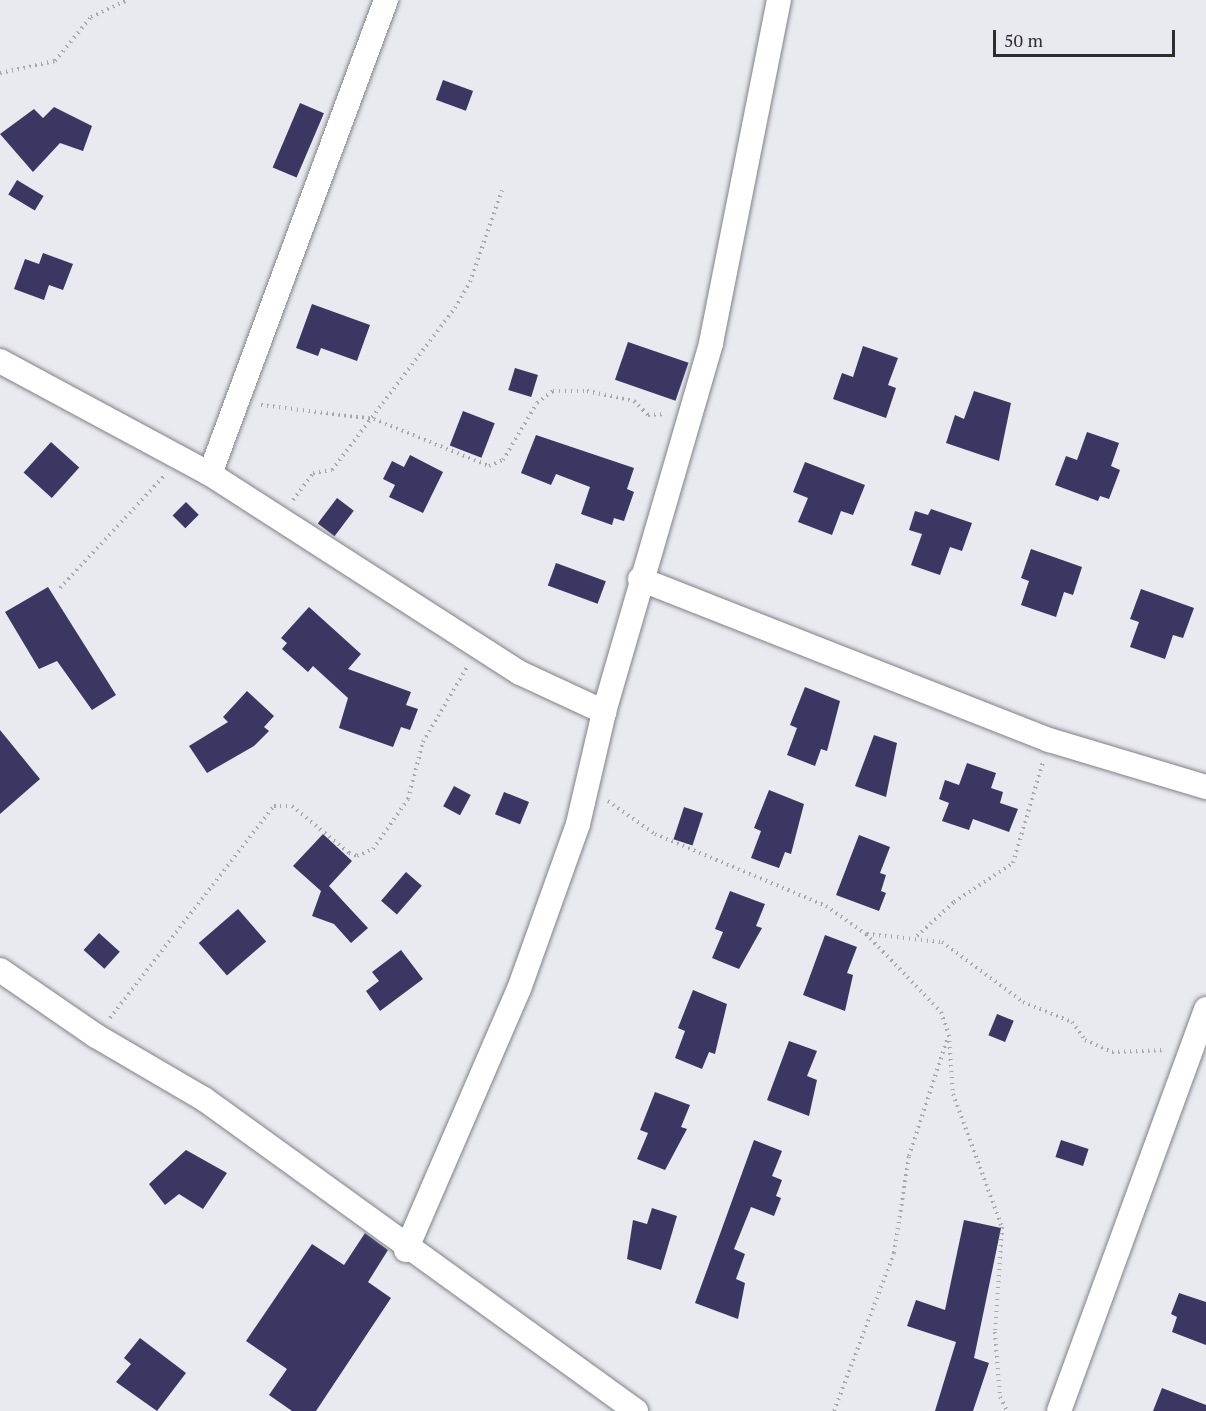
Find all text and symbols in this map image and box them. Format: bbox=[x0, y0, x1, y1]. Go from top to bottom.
scale bar bbox=[996, 18, 1178, 56]
text: 50 m bbox=[1004, 28, 1043, 52]

